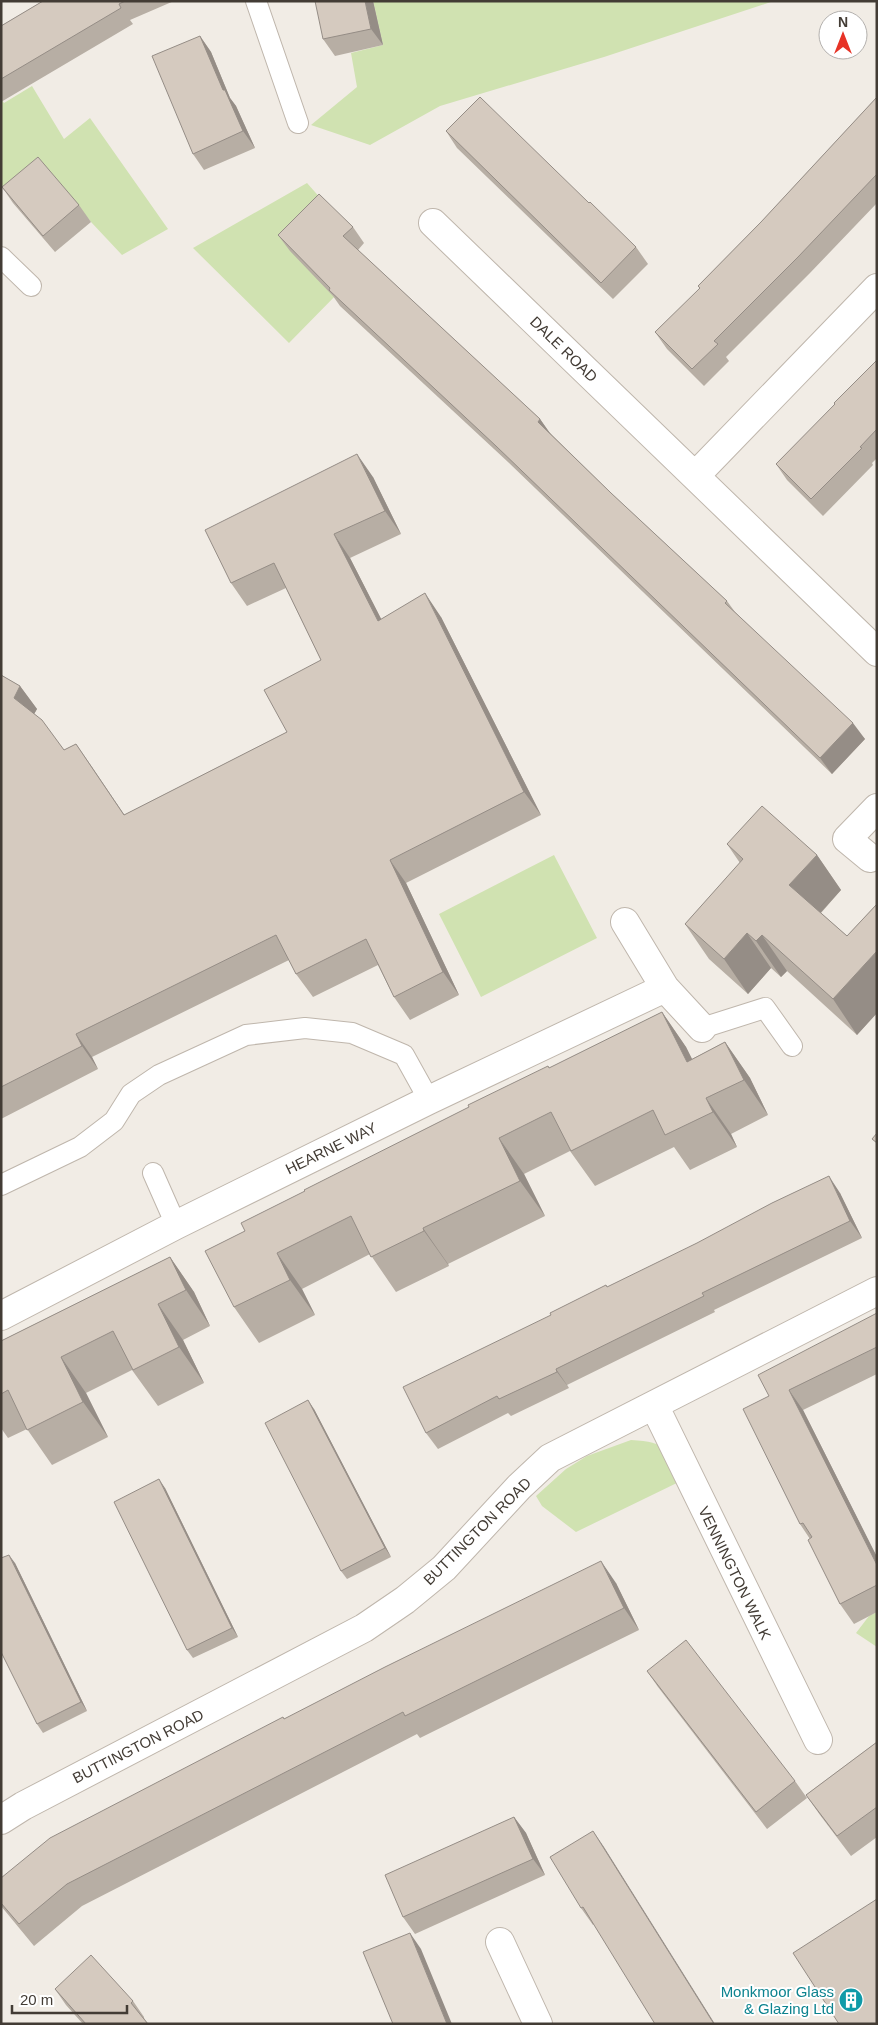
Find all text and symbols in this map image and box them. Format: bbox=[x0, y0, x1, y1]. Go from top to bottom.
north arrow bbox=[818, 10, 868, 60]
text: N bbox=[838, 14, 848, 30]
street label: DALE ROAD bbox=[527, 313, 601, 385]
street label: HEARNE WAY bbox=[283, 1119, 379, 1177]
street label: BUTTINGTON ROAD bbox=[420, 1474, 534, 1588]
street label: VENNINGTON WALK bbox=[695, 1504, 775, 1642]
street label: BUTTINGTON ROAD bbox=[70, 1705, 206, 1786]
scale bar bbox=[12, 1982, 128, 2014]
place label: Monkmoor Glass & Glazing Ltd bbox=[721, 1983, 834, 2017]
building icon: Monkmoor Glass & Glazing Ltd bbox=[838, 1987, 864, 2013]
text: 20 m bbox=[20, 1991, 53, 2008]

